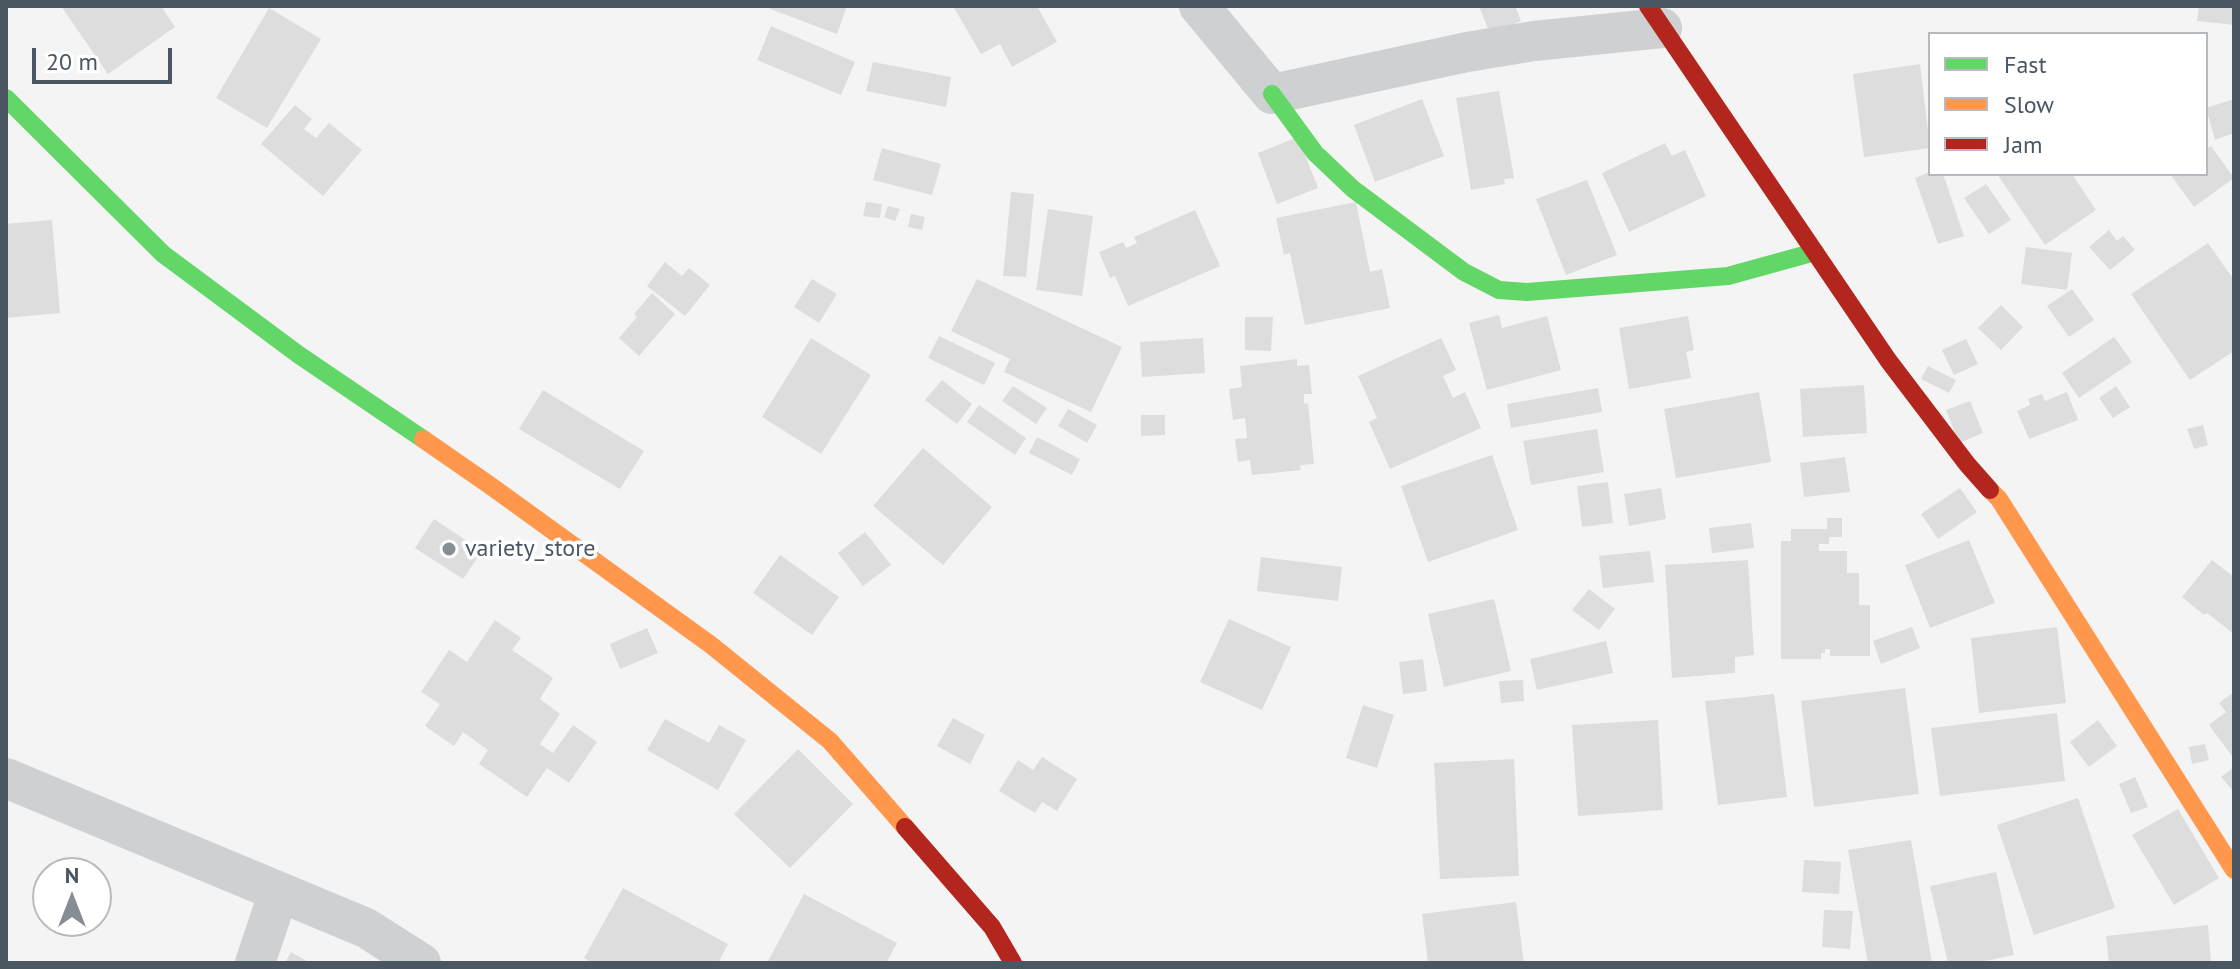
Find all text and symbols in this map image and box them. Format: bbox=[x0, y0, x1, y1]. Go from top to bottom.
scale bar bbox=[36, 32, 176, 82]
legend bbox=[1928, 32, 2208, 176]
text: 20 m bbox=[46, 46, 98, 77]
text: Fast bbox=[2004, 49, 2047, 80]
text: Slow bbox=[2004, 89, 2054, 120]
text: Jam bbox=[2004, 129, 2042, 160]
place label: variety_store bbox=[465, 535, 596, 563]
marker: variety_store bbox=[440, 540, 458, 558]
north arrow bbox=[32, 857, 112, 937]
text: N bbox=[65, 861, 79, 889]

